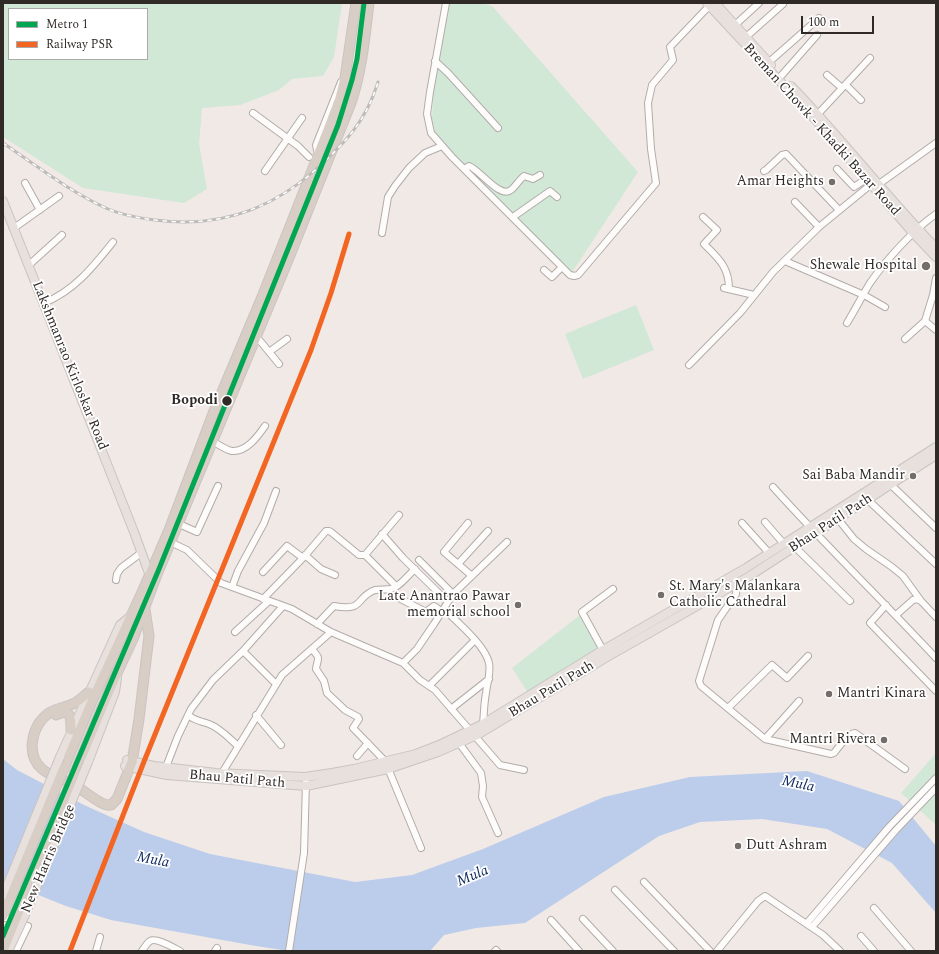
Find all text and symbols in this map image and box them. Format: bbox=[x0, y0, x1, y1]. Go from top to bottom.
legend bbox=[8, 8, 148, 60]
scale bar bbox=[803, 8, 876, 34]
text: 100 m bbox=[808, 13, 839, 32]
text: Metro 1 bbox=[46, 15, 88, 34]
text: Railway PSR bbox=[46, 35, 113, 54]
street label: Breman Chowk - Khadki Bazar Road bbox=[739, 40, 903, 220]
place label: Amar Heights bbox=[736, 174, 824, 190]
marker: Amar Heights bbox=[827, 177, 837, 187]
place label: Shewale Hospital bbox=[810, 258, 917, 274]
marker: Shewale Hospital bbox=[920, 260, 932, 272]
street label: Lakshmanrao Kirloskar Road bbox=[27, 279, 111, 453]
place label: Bopodi bbox=[171, 393, 218, 409]
marker: Bopodi bbox=[220, 394, 234, 408]
place label: Sai Baba Mandir bbox=[802, 468, 905, 484]
marker: Sai Baba Mandir bbox=[908, 471, 918, 481]
street label: Bhau Patil Path bbox=[786, 491, 876, 557]
place label: St. Mary's Malankara Catholic Cathedral bbox=[669, 579, 800, 612]
place label: Late Anantrao Pawar memorial school bbox=[378, 589, 510, 622]
marker: St. Mary's Malankara Catholic Cathedral bbox=[656, 590, 666, 600]
marker: Late Anantrao Pawar memorial school bbox=[513, 600, 523, 610]
street label: Bhau Patil Path bbox=[506, 658, 598, 722]
place label: Mantri Kinara bbox=[837, 686, 926, 702]
marker: Mantri Kinara bbox=[824, 689, 834, 699]
place label: Mantri Rivera bbox=[789, 732, 876, 748]
marker: Mantri Rivera bbox=[879, 735, 889, 745]
street label: Bhau Patil Path bbox=[188, 767, 286, 793]
water label: Mula bbox=[780, 773, 816, 797]
street label: New Harris Bridge bbox=[19, 802, 79, 916]
place label: Dutt Ashram bbox=[746, 838, 827, 854]
marker: Dutt Ashram bbox=[733, 841, 743, 851]
water label: Mula bbox=[135, 849, 171, 873]
water label: Mula bbox=[454, 862, 492, 892]

